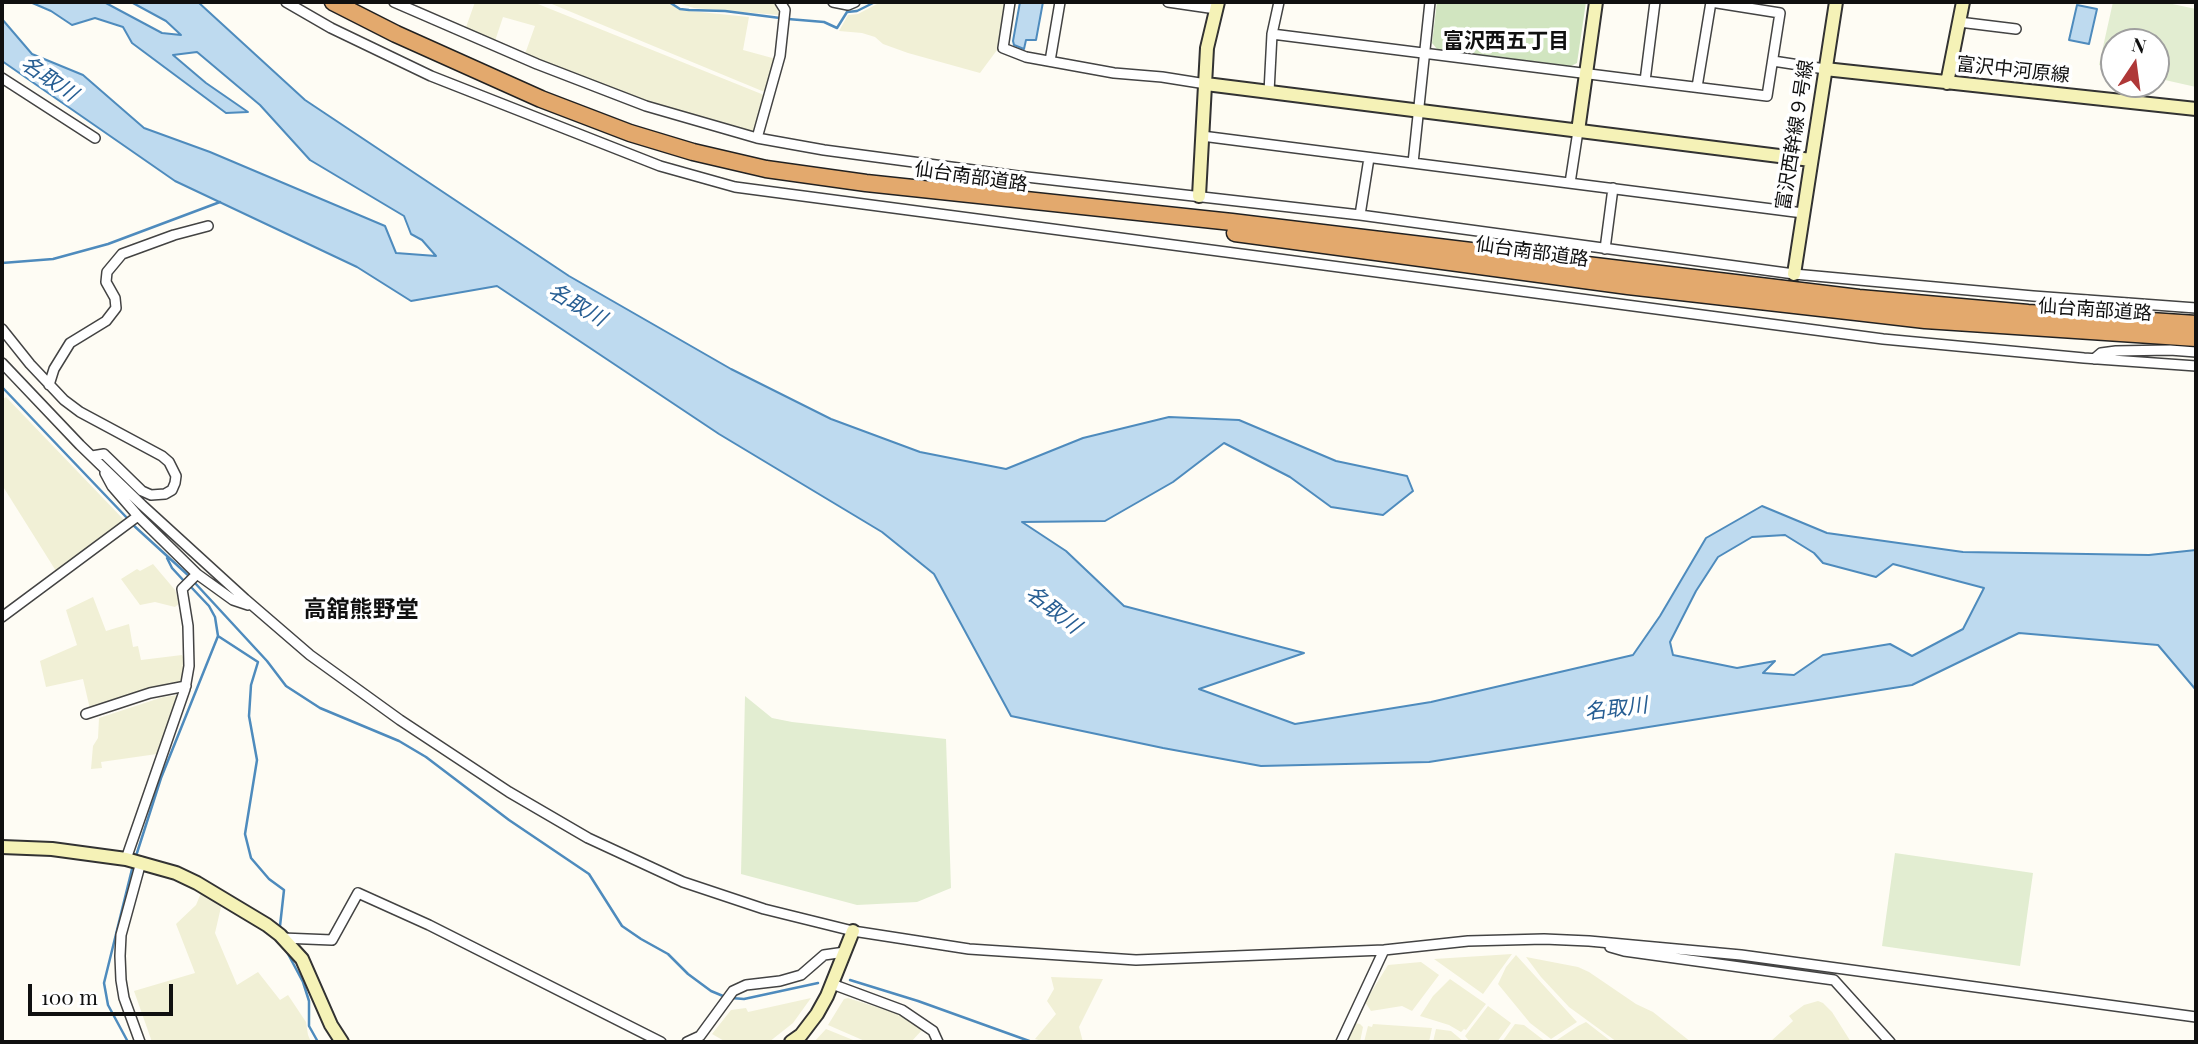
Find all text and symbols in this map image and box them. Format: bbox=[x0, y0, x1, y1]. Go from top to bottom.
district label: 富沢西五丁目 bbox=[1443, 28, 1569, 54]
north arrow bbox=[2100, 28, 2170, 98]
text: N bbox=[2130, 30, 2149, 59]
water label: 名取川 bbox=[16, 51, 82, 107]
street label: 富沢中河原線 bbox=[1955, 53, 2071, 87]
street label: 富沢西幹線９号線 bbox=[1772, 58, 1818, 212]
street label: 仙台南部道路 bbox=[913, 158, 1029, 196]
street label: 仙台南部道路 bbox=[1474, 233, 1590, 271]
water label: 名取川 bbox=[543, 278, 611, 332]
street label: 仙台南部道路 bbox=[2037, 295, 2153, 325]
water label: 名取川 bbox=[1020, 581, 1086, 639]
district label: 高舘熊野堂 bbox=[304, 596, 418, 624]
water label: 名取川 bbox=[1583, 693, 1649, 725]
scale bar bbox=[32, 970, 177, 1014]
text: 100 m bbox=[41, 982, 98, 1010]

